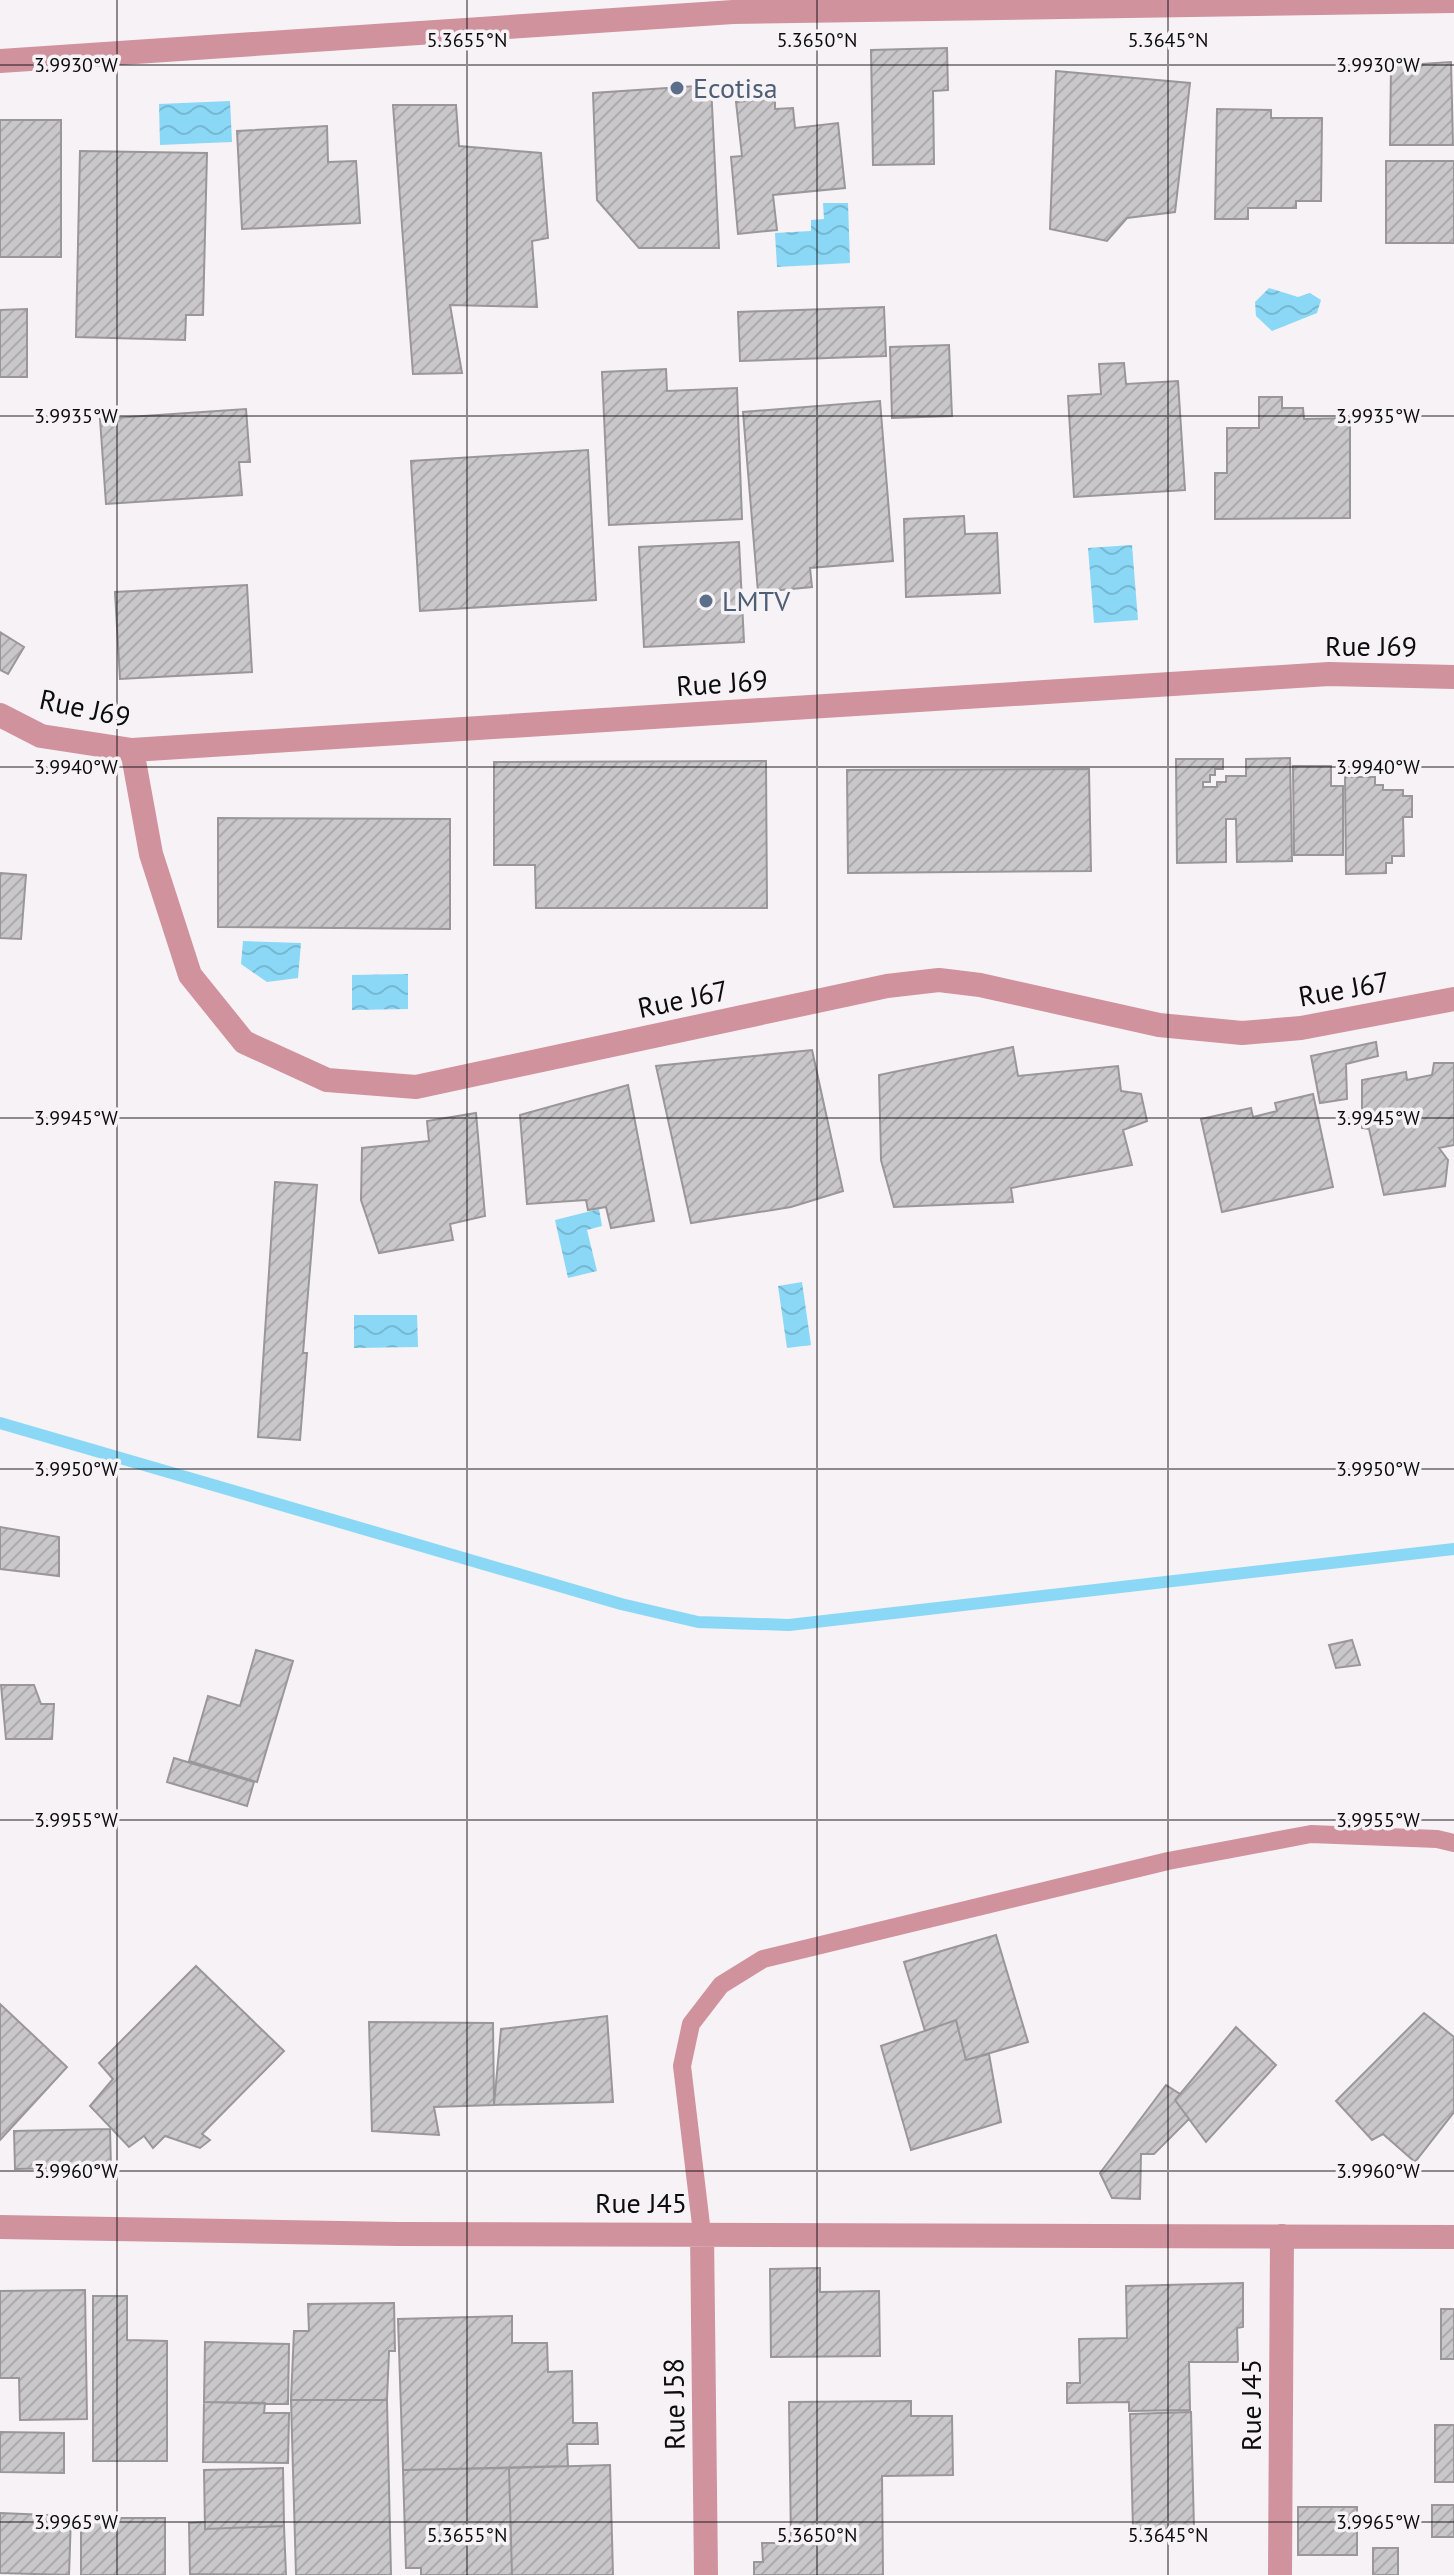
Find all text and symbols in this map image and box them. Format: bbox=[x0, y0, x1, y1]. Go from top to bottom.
text: 5.3655°N bbox=[427, 27, 507, 53]
text: 5.3650°N bbox=[777, 27, 857, 53]
text: 5.3645°N bbox=[1128, 27, 1208, 53]
text: 3.9930°W bbox=[34, 52, 118, 78]
text: 3.9930°W bbox=[1336, 52, 1420, 78]
place label: Ecotisa bbox=[693, 69, 778, 106]
marker: Ecotisa bbox=[668, 79, 686, 97]
text: 3.9935°W bbox=[34, 403, 118, 429]
text: 3.9935°W bbox=[1336, 403, 1420, 429]
place label: LMTV bbox=[722, 582, 790, 619]
marker: LMTV bbox=[697, 592, 715, 610]
street label: Rue J69 bbox=[1325, 627, 1417, 664]
street label: Rue J69 bbox=[675, 661, 769, 704]
street label: Rue J69 bbox=[36, 680, 134, 735]
text: 3.9940°W bbox=[34, 754, 118, 780]
text: 3.9940°W bbox=[1336, 754, 1420, 780]
street label: Rue J67 bbox=[1295, 962, 1392, 1015]
street label: Rue J67 bbox=[634, 971, 732, 1026]
text: 3.9945°W bbox=[34, 1105, 118, 1131]
text: 3.9945°W bbox=[1336, 1105, 1420, 1131]
text: 3.9950°W bbox=[34, 1456, 118, 1482]
text: 3.9950°W bbox=[1336, 1456, 1420, 1482]
text: 3.9955°W bbox=[34, 1807, 118, 1833]
text: 3.9955°W bbox=[1336, 1807, 1420, 1833]
text: 3.9960°W bbox=[34, 2158, 118, 2184]
text: 3.9960°W bbox=[1336, 2158, 1420, 2184]
street label: Rue J45 bbox=[595, 2184, 687, 2221]
street label: Rue J58 bbox=[654, 2358, 693, 2450]
street label: Rue J45 bbox=[1232, 2359, 1269, 2451]
text: 3.9965°W bbox=[34, 2509, 118, 2535]
text: 3.9965°W bbox=[1336, 2509, 1420, 2535]
text: 5.3655°N bbox=[427, 2522, 507, 2548]
text: 5.3650°N bbox=[777, 2522, 857, 2548]
text: 5.3645°N bbox=[1128, 2522, 1208, 2548]

